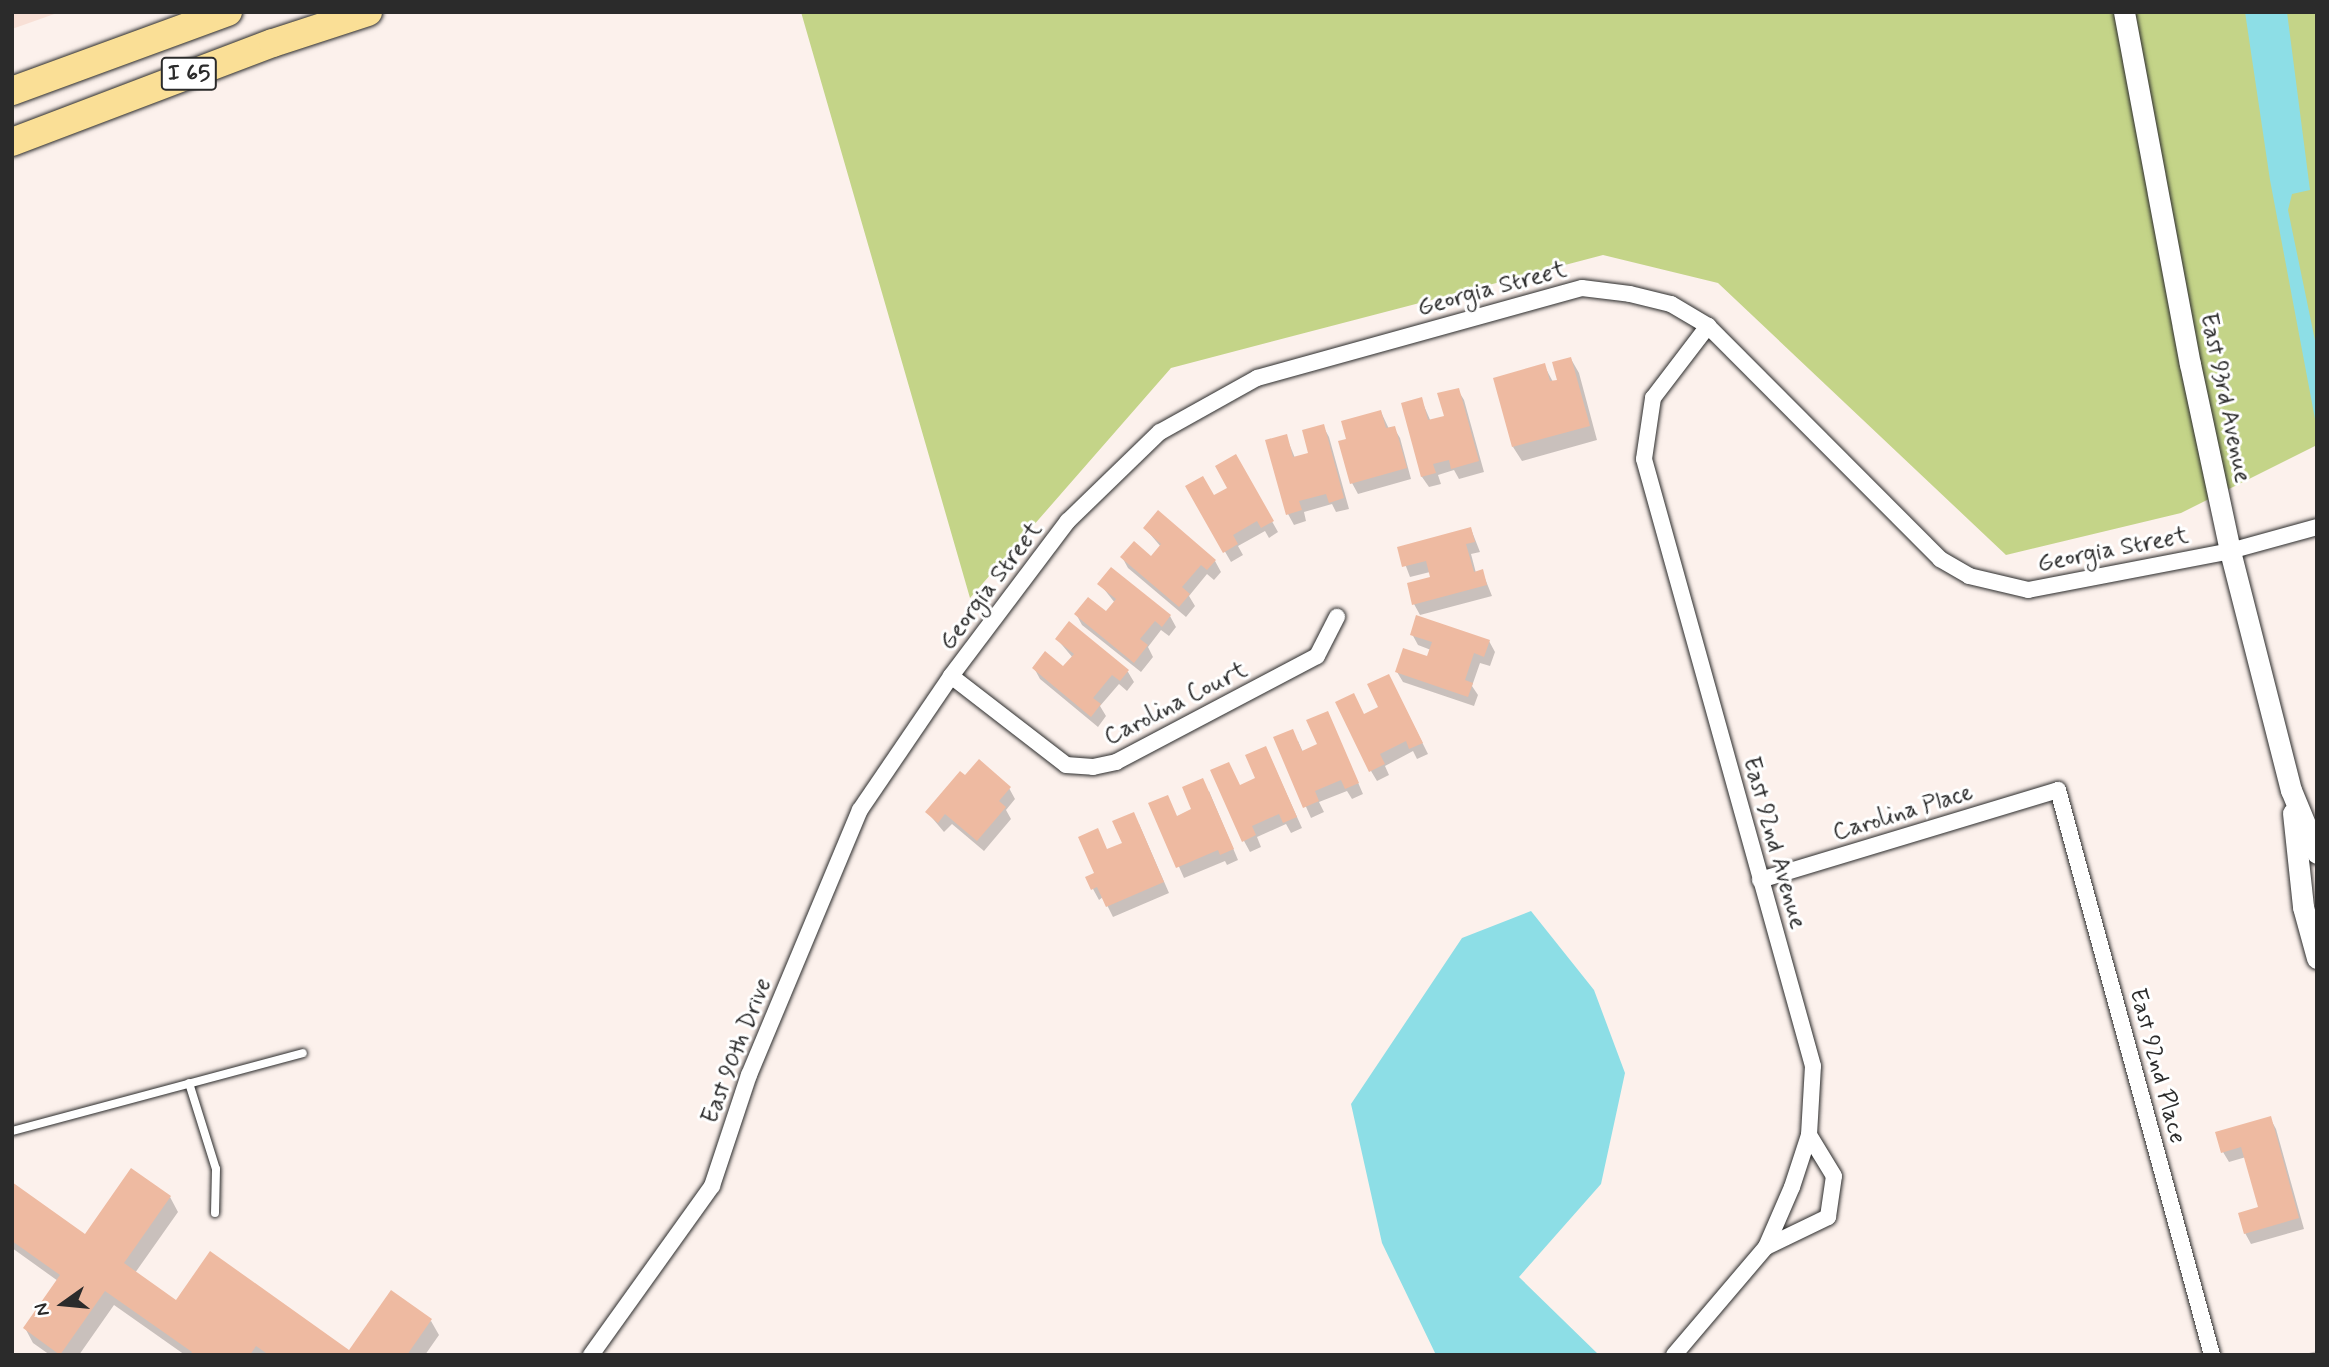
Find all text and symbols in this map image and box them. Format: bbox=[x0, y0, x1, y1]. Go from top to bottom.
road number: I 65 bbox=[159, 54, 219, 94]
street label: Georgia Street bbox=[1414, 255, 1570, 323]
street label: East 93rd Avenue bbox=[2193, 310, 2257, 486]
street label: Georgia Street bbox=[933, 516, 1049, 656]
street label: Georgia Street bbox=[2035, 521, 2191, 579]
street label: Carolina Court bbox=[1102, 657, 1250, 751]
street label: East 92nd Avenue bbox=[1735, 753, 1813, 933]
street label: Carolina Place bbox=[1829, 778, 1977, 848]
street label: East 90th Drive bbox=[696, 974, 778, 1128]
street label: East 92nd Place bbox=[2123, 987, 2191, 1145]
north arrow bbox=[28, 1269, 98, 1339]
text: N bbox=[29, 1300, 56, 1319]

